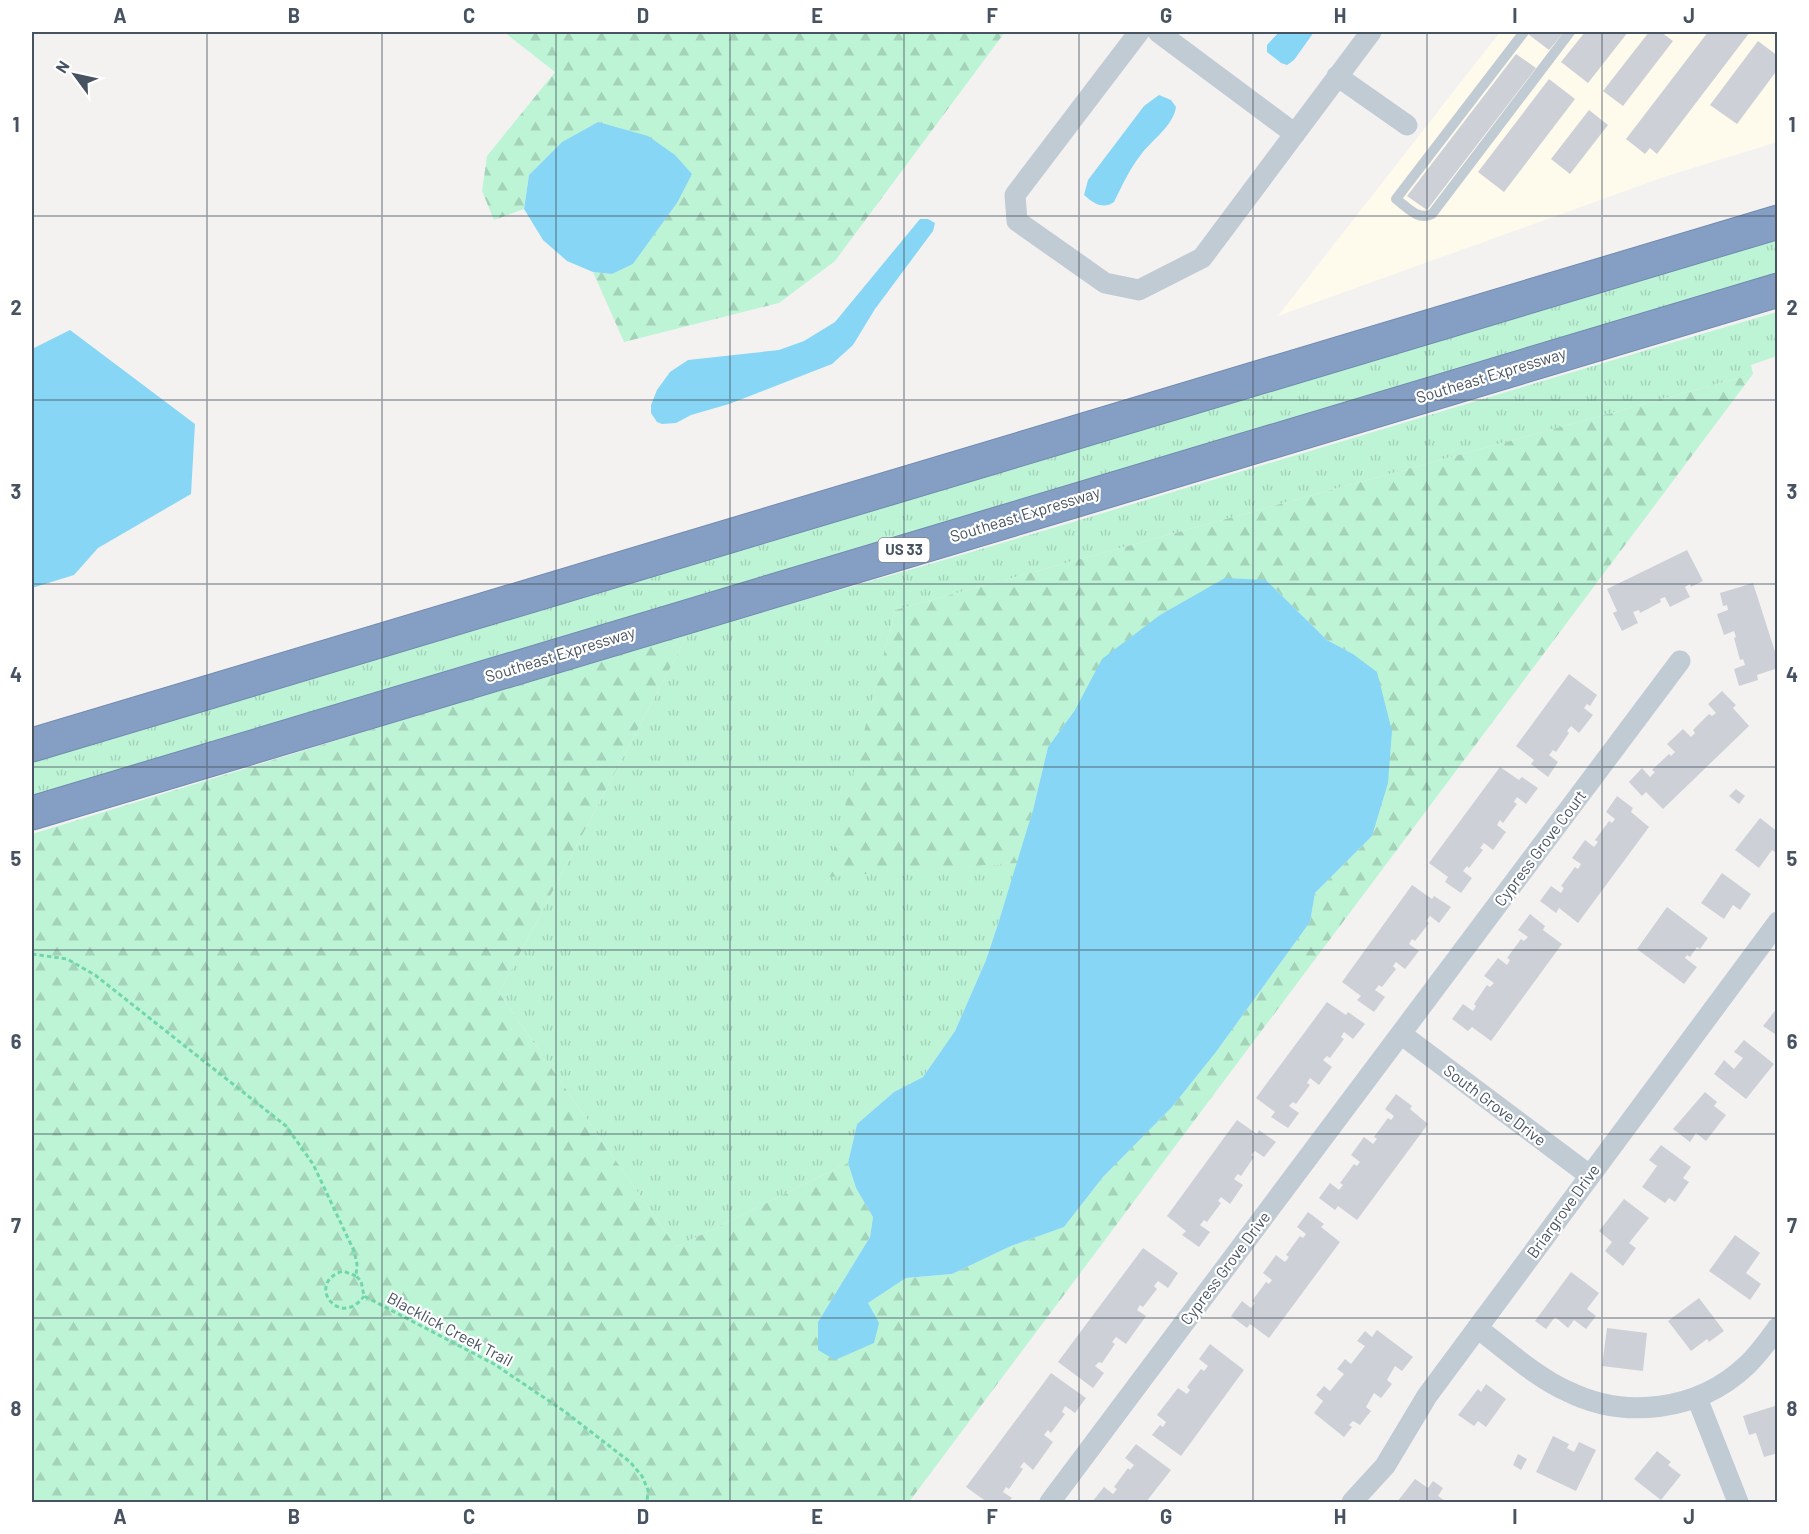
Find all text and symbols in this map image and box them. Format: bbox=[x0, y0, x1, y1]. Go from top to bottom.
text: A bbox=[113, 3, 127, 27]
text: B bbox=[288, 3, 300, 27]
text: C bbox=[463, 3, 475, 27]
text: D bbox=[637, 3, 649, 27]
text: E bbox=[811, 3, 823, 27]
text: F bbox=[986, 3, 998, 27]
text: G bbox=[1160, 3, 1172, 27]
text: H bbox=[1334, 3, 1346, 27]
text: I bbox=[1512, 3, 1518, 27]
text: J bbox=[1683, 3, 1695, 27]
north arrow bbox=[45, 45, 105, 105]
text: N bbox=[51, 57, 73, 76]
text: 1 bbox=[12, 112, 20, 136]
text: 1 bbox=[1788, 112, 1796, 136]
text: 2 bbox=[10, 295, 22, 319]
text: 2 bbox=[1786, 295, 1798, 319]
street label: Southeast Expressway bbox=[1413, 342, 1569, 406]
text: 3 bbox=[11, 479, 21, 503]
text: 3 bbox=[1787, 479, 1797, 503]
street label: Southeast Expressway bbox=[947, 481, 1103, 545]
road number: US 33 bbox=[878, 538, 930, 562]
street label: Southeast Expressway bbox=[482, 621, 638, 685]
text: 4 bbox=[10, 662, 22, 686]
text: 4 bbox=[1786, 662, 1798, 686]
street label: Cypress Grove Court bbox=[1490, 786, 1589, 909]
text: 5 bbox=[11, 846, 22, 870]
text: 5 bbox=[1787, 846, 1798, 870]
text: 6 bbox=[11, 1029, 22, 1053]
text: 6 bbox=[1787, 1029, 1798, 1053]
street label: South Grove Drive bbox=[1440, 1060, 1550, 1149]
street label: Briargrove Drive bbox=[1522, 1160, 1603, 1261]
street label: Cypress Grove Drive bbox=[1176, 1207, 1273, 1328]
text: 7 bbox=[11, 1213, 21, 1237]
text: 7 bbox=[1787, 1213, 1797, 1237]
street label: Blacklick Creek Trail bbox=[384, 1287, 516, 1370]
text: 8 bbox=[11, 1396, 22, 1420]
text: 8 bbox=[1787, 1396, 1798, 1420]
text: A bbox=[113, 1504, 127, 1528]
text: B bbox=[288, 1504, 300, 1528]
text: C bbox=[463, 1504, 475, 1528]
text: D bbox=[637, 1504, 649, 1528]
text: E bbox=[811, 1504, 823, 1528]
text: F bbox=[986, 1504, 998, 1528]
text: G bbox=[1160, 1504, 1172, 1528]
text: H bbox=[1334, 1504, 1346, 1528]
text: I bbox=[1512, 1504, 1518, 1528]
text: J bbox=[1683, 1504, 1695, 1528]

